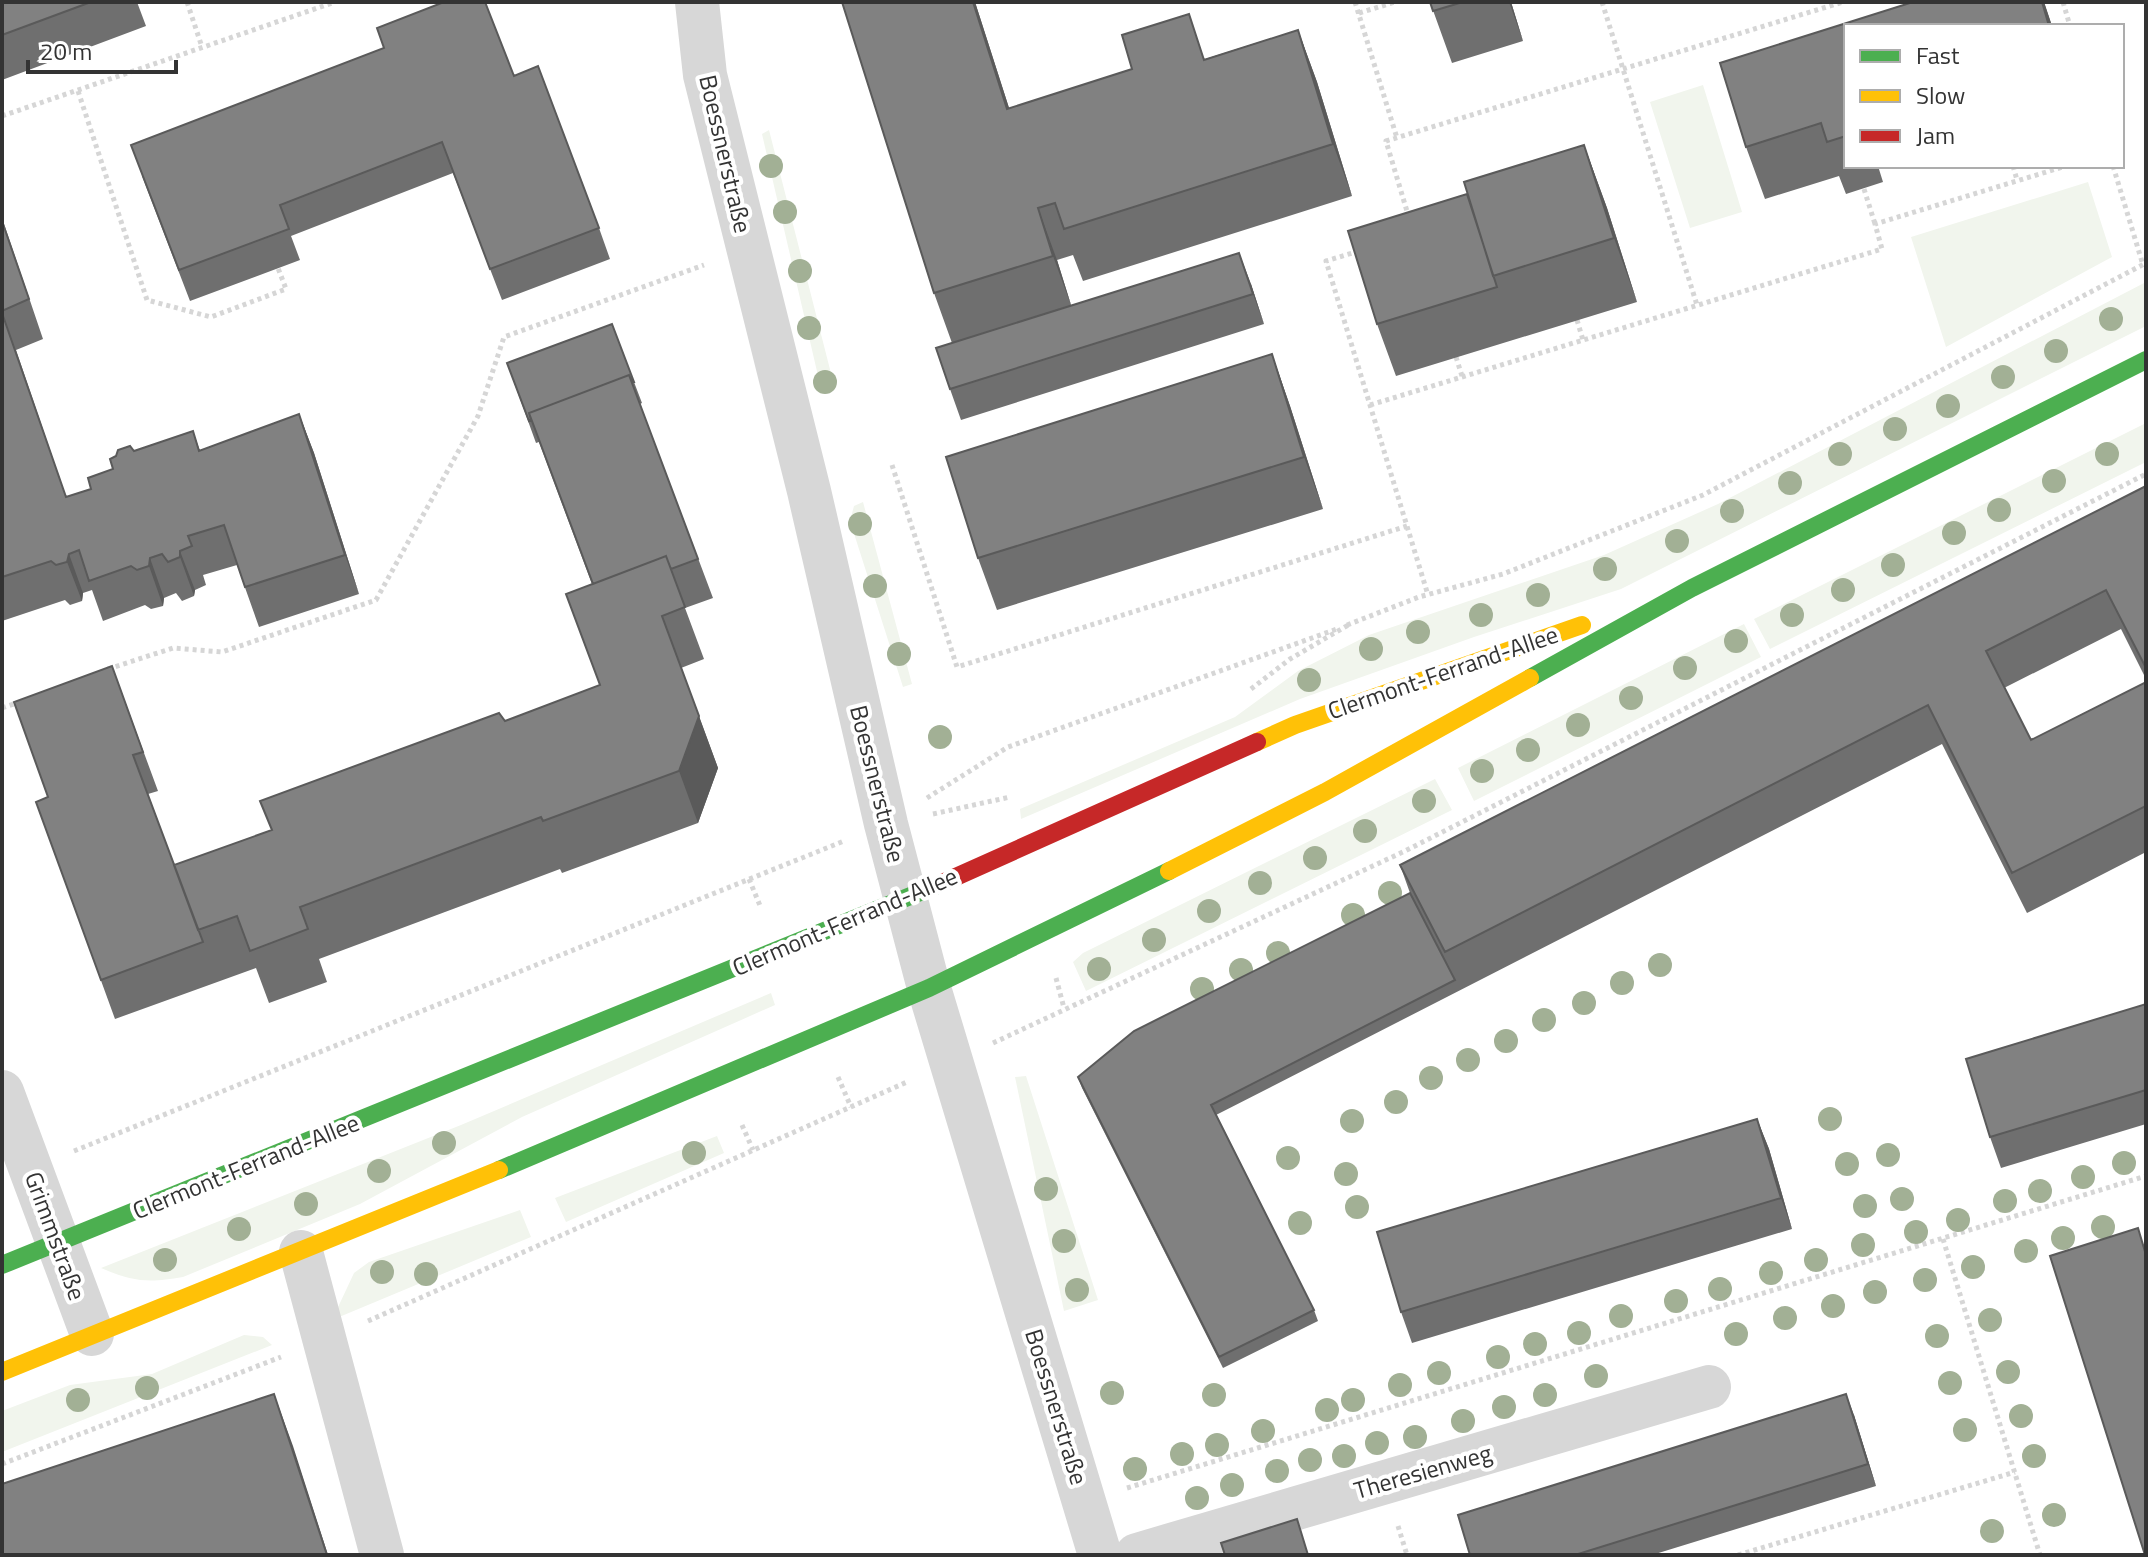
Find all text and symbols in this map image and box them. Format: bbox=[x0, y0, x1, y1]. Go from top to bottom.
scale bar bbox=[28, 24, 176, 74]
legend bbox=[1844, 24, 2124, 168]
text: 20 m bbox=[40, 33, 92, 69]
text: Fast bbox=[1916, 37, 1960, 73]
street label: Boessnerstraße bbox=[690, 71, 762, 236]
text: Slow bbox=[1916, 77, 1965, 113]
text: Jam bbox=[1916, 117, 1955, 153]
street label: Clermont-Ferrand-Allee bbox=[1323, 616, 1563, 728]
street label: Boessnerstraße bbox=[841, 701, 915, 866]
street label: Clermont-Ferrand-Allee bbox=[726, 857, 963, 985]
street label: Clermont-Ferrand-Allee bbox=[127, 1104, 364, 1228]
street label: Grimmstraße bbox=[16, 1166, 96, 1305]
street label: Boessnerstraße bbox=[1016, 1324, 1098, 1489]
street label: Theresienweg bbox=[1350, 1434, 1496, 1508]

